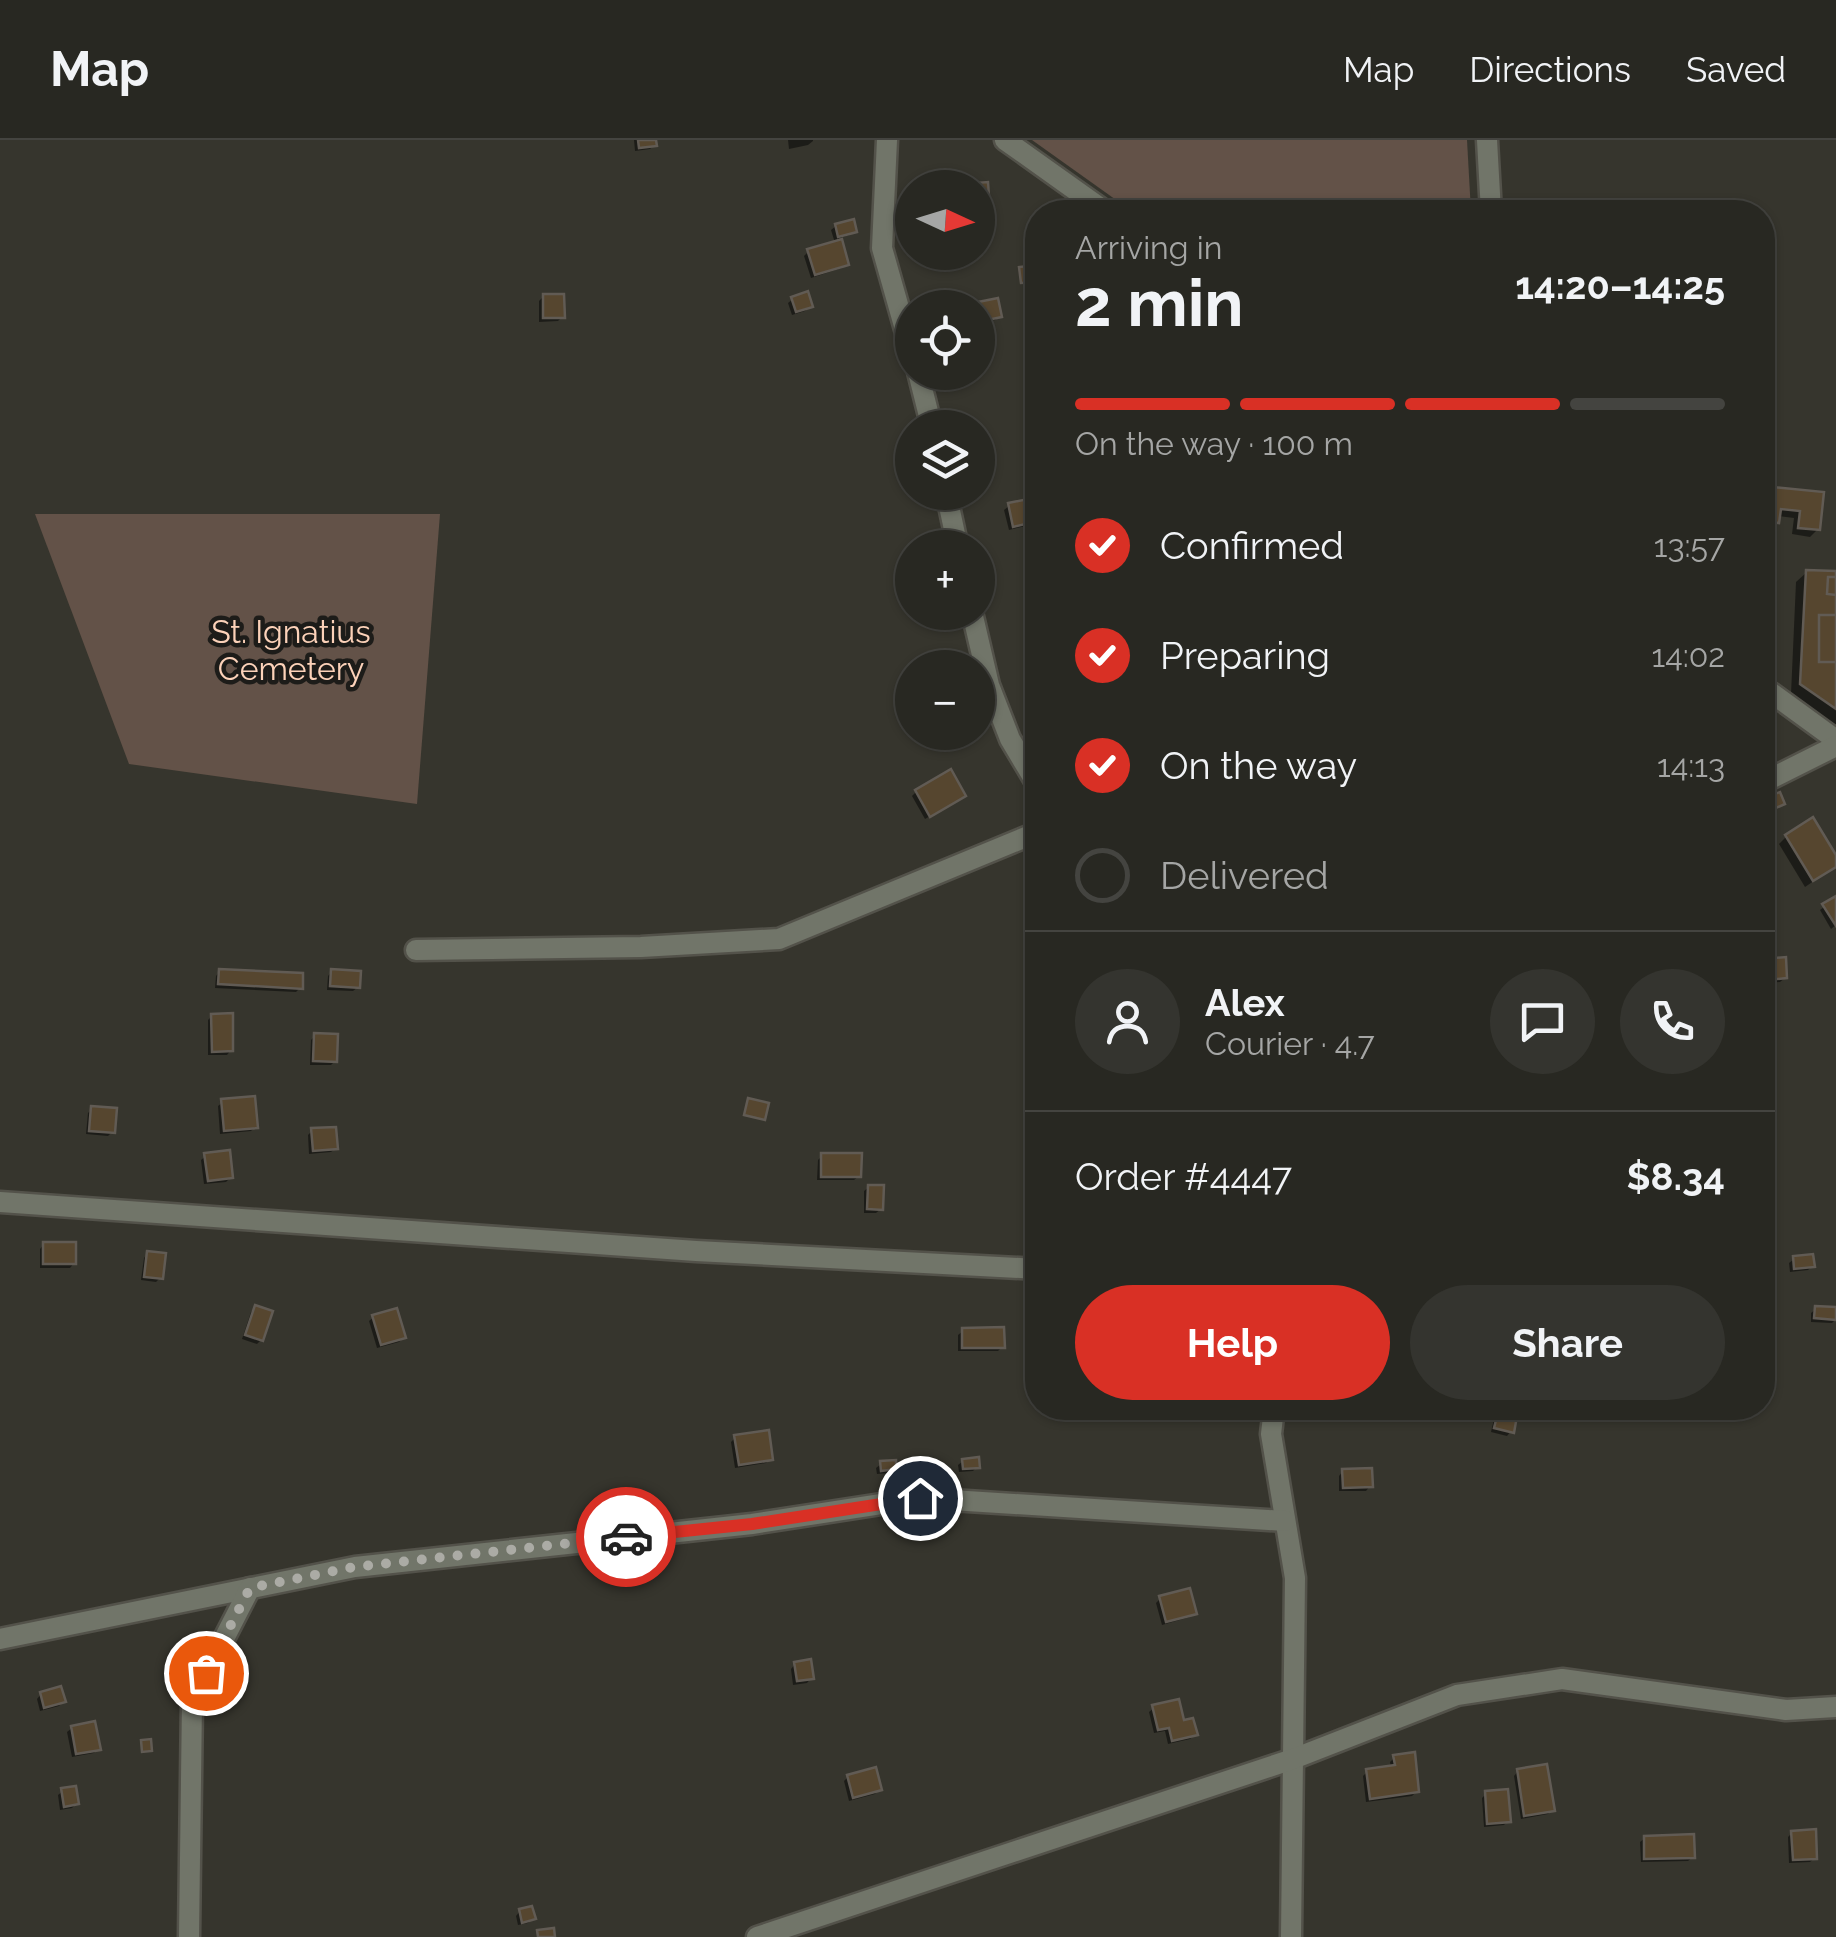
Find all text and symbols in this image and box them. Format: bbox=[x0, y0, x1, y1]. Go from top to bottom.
text: Map bbox=[50, 41, 149, 97]
text: Map bbox=[1343, 49, 1414, 90]
text: Directions bbox=[1469, 49, 1631, 90]
text: Saved bbox=[1686, 49, 1786, 90]
north arrow bbox=[895, 170, 995, 270]
map controls bbox=[895, 170, 995, 750]
text: Arriving in bbox=[1075, 229, 1222, 266]
text: 14:20–14:25 bbox=[1515, 263, 1725, 308]
text: 2 min bbox=[1075, 265, 1244, 341]
button: locate bbox=[895, 290, 995, 390]
button: layers bbox=[895, 410, 995, 510]
text: On the way · 100 m bbox=[1075, 425, 1353, 462]
icon: check bbox=[1075, 518, 1130, 573]
text: Confirmed bbox=[1160, 523, 1344, 568]
text: 13:57 bbox=[1654, 527, 1725, 564]
button: + bbox=[895, 530, 995, 630]
park label: St. Ignatius Cemetery bbox=[211, 613, 371, 687]
icon: check bbox=[1075, 628, 1130, 683]
text: Preparing bbox=[1160, 633, 1330, 678]
text: 14:02 bbox=[1652, 637, 1725, 674]
button: − bbox=[895, 650, 995, 750]
icon: check bbox=[1075, 738, 1130, 793]
text: On the way bbox=[1160, 743, 1357, 788]
text: 14:13 bbox=[1657, 747, 1725, 784]
text: Delivered bbox=[1160, 853, 1329, 898]
button: person bbox=[1075, 969, 1180, 1074]
button: chat bbox=[1490, 969, 1595, 1074]
button: phone bbox=[1620, 969, 1725, 1074]
text: Alex bbox=[1205, 980, 1285, 1025]
text: Courier · 4.7 bbox=[1205, 1025, 1375, 1062]
text: Order #4447 bbox=[1075, 1154, 1292, 1199]
text: $8.34 bbox=[1627, 1154, 1725, 1199]
button: Help bbox=[1075, 1285, 1390, 1400]
button: Share bbox=[1410, 1285, 1725, 1400]
pin bbox=[878, 1456, 963, 1541]
icon: home bbox=[893, 1471, 948, 1526]
courier bbox=[576, 1487, 676, 1587]
icon: car bbox=[599, 1510, 654, 1565]
pin bbox=[164, 1631, 249, 1716]
icon: bag bbox=[179, 1646, 234, 1701]

